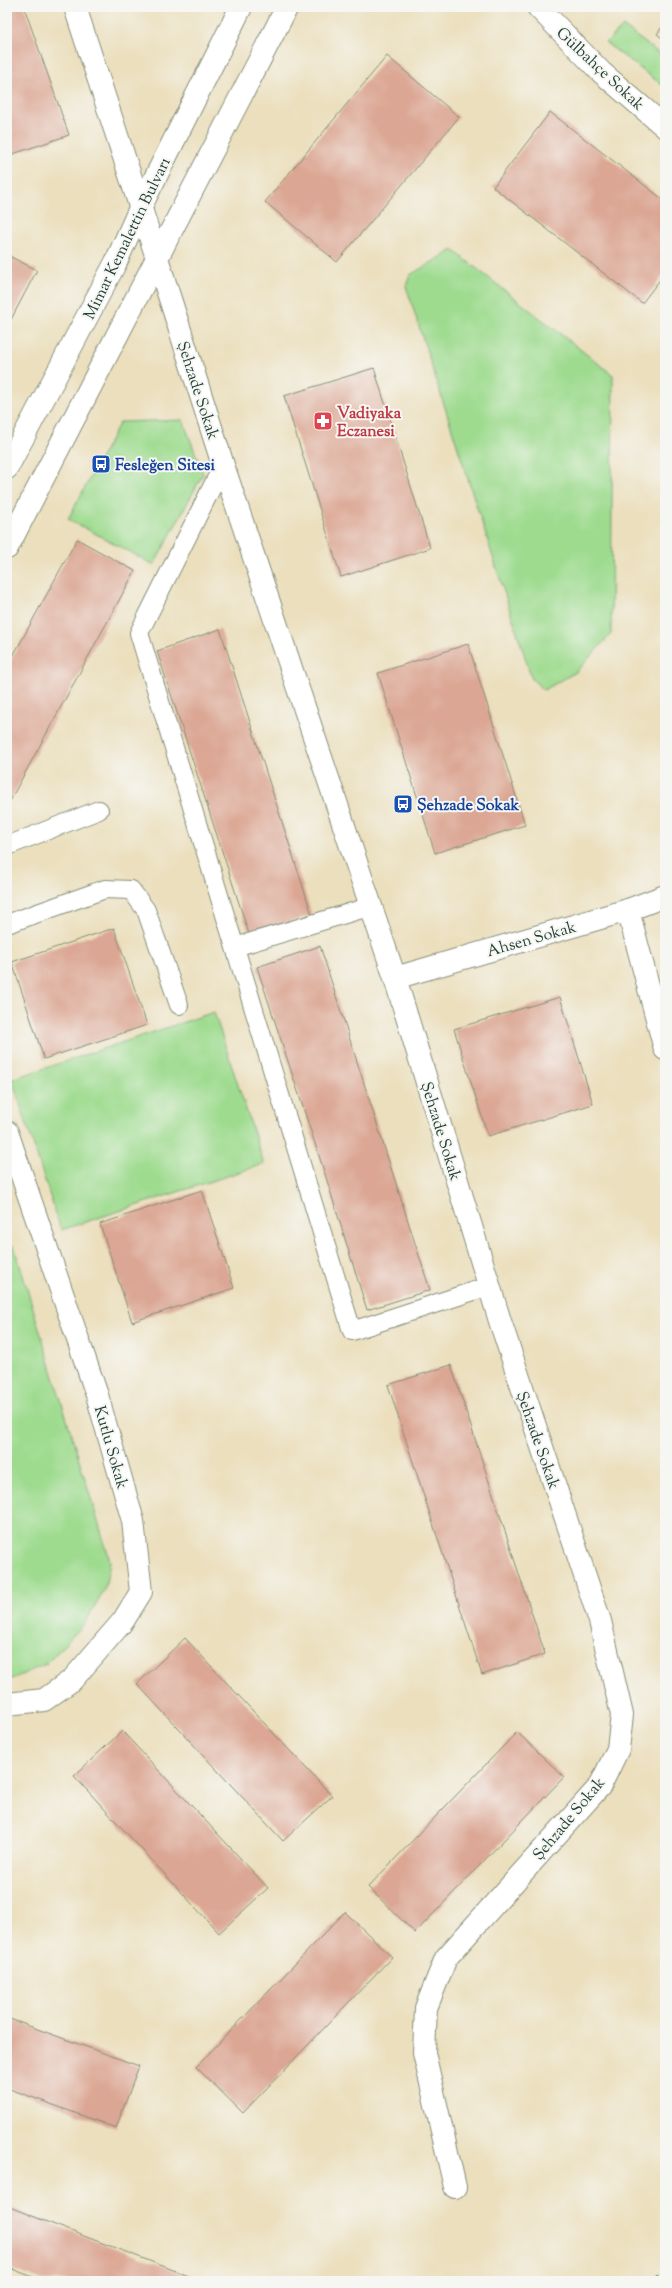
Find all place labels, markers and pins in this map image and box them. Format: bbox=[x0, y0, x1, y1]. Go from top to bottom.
place label: Vadiyaka Eczanesi bbox=[337, 403, 402, 444]
pharmacy icon: Vadiyaka Eczanesi bbox=[312, 410, 334, 432]
bus stop icon: Fesleğen Sitesi bbox=[90, 453, 112, 475]
place label: Fesleğen Sitesi bbox=[115, 455, 215, 478]
bus stop icon: Şehzade Sokak bbox=[392, 793, 414, 815]
place label: Şehzade Sokak bbox=[417, 795, 520, 818]

